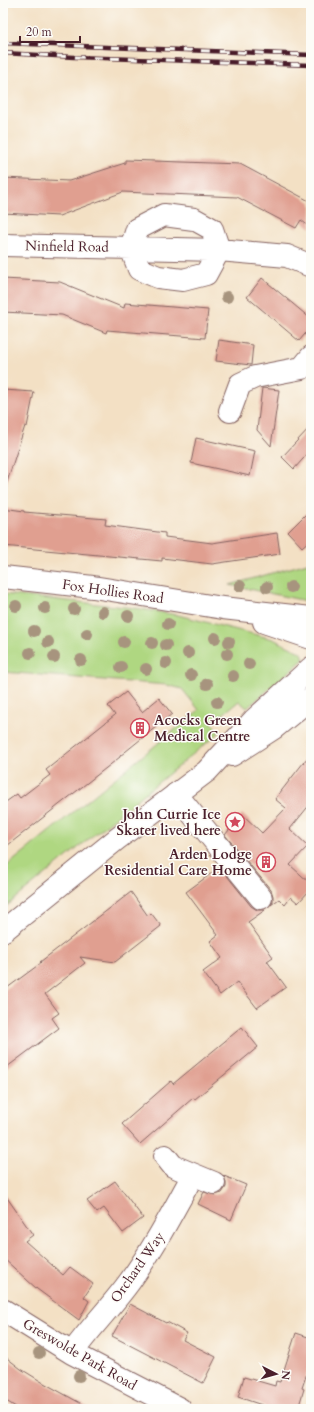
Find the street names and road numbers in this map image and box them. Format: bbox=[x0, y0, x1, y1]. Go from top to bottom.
street label: Ninfield Road bbox=[25, 236, 110, 257]
street label: Fox Hollies Road bbox=[61, 575, 165, 608]
street label: Orchard Way bbox=[106, 1228, 169, 1307]
street label: Greswolde Park Road bbox=[19, 1314, 141, 1395]

